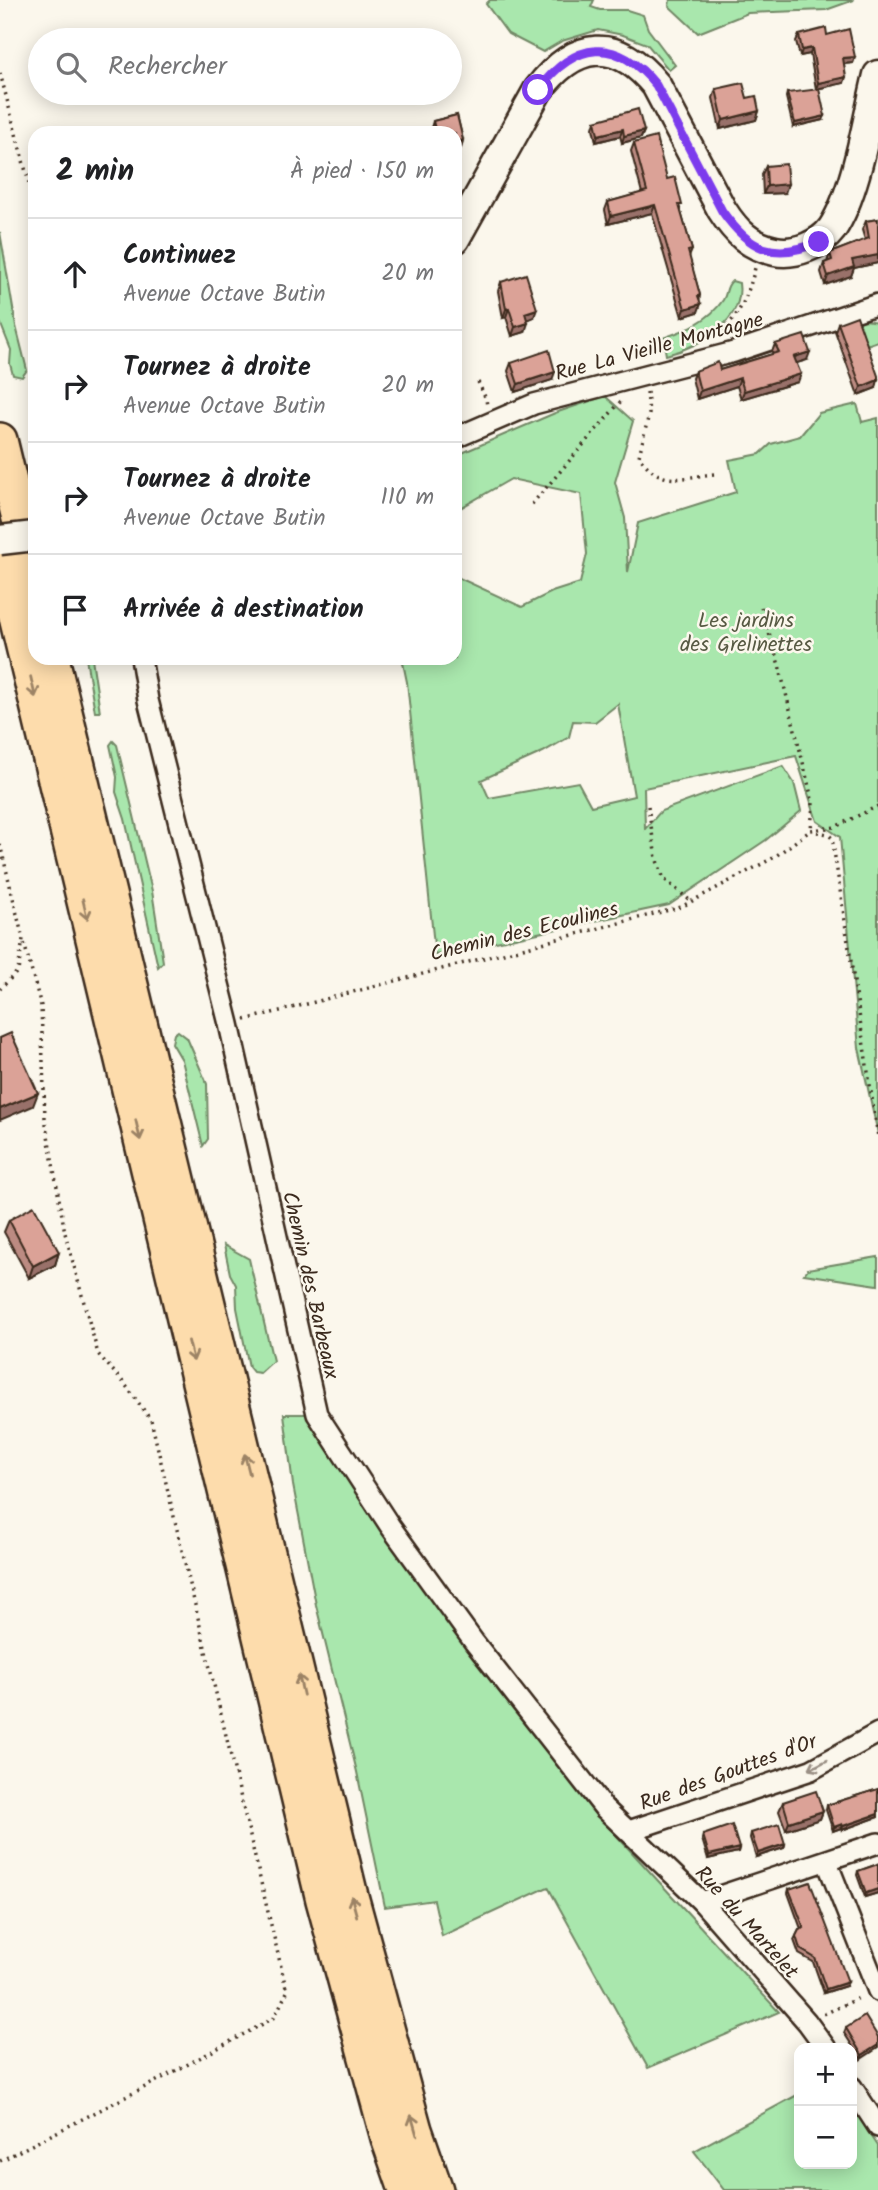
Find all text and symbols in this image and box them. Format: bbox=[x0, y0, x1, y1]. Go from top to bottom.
search box bbox=[28, 28, 462, 105]
text: Rechercher bbox=[108, 46, 227, 88]
icon: search bbox=[52, 48, 90, 86]
route start bbox=[522, 74, 553, 105]
text: 2 min bbox=[56, 148, 134, 196]
text: À pied · 150 m bbox=[290, 154, 434, 190]
route end bbox=[803, 226, 834, 257]
text: Continuez bbox=[123, 235, 236, 277]
icon: ahead bbox=[56, 255, 94, 293]
text: 20 m bbox=[382, 256, 434, 292]
text: Avenue Octave Butin bbox=[123, 277, 326, 313]
street label: Rue La Vieille Montagne bbox=[551, 304, 768, 391]
text: Tournez à droite bbox=[123, 347, 311, 389]
icon: right bbox=[56, 367, 94, 405]
text: 20 m bbox=[382, 368, 434, 404]
text: Avenue Octave Butin bbox=[123, 389, 326, 425]
text: Tournez à droite bbox=[123, 459, 311, 501]
icon: right bbox=[56, 479, 94, 517]
text: 110 m bbox=[381, 480, 434, 516]
text: Avenue Octave Butin bbox=[123, 501, 326, 537]
text: Arrivée à destination bbox=[123, 589, 364, 631]
icon: arrive bbox=[56, 591, 94, 629]
park label: Les jardins des Grelinettes bbox=[680, 605, 812, 662]
one-way arrow bbox=[27, 676, 40, 698]
street label: Chemin des Ecoulines bbox=[427, 893, 622, 972]
one-way arrow bbox=[79, 897, 92, 920]
one-way arrow bbox=[132, 1118, 145, 1141]
street label: Chemin des Barbeaux bbox=[272, 1188, 347, 1383]
one-way arrow bbox=[185, 1339, 198, 1362]
one-way arrow bbox=[240, 1453, 253, 1476]
one-way arrow bbox=[294, 1674, 307, 1696]
street label: Rue des Gouttes d'Or bbox=[635, 1726, 823, 1821]
one-way arrow bbox=[808, 1759, 829, 1773]
street label: Rue du Martelet bbox=[686, 1859, 807, 1988]
one-way arrow bbox=[347, 1895, 360, 1918]
map controls bbox=[794, 2043, 857, 2169]
button: + bbox=[794, 2043, 857, 2106]
button: − bbox=[794, 2106, 857, 2169]
one-way arrow bbox=[406, 2115, 419, 2137]

